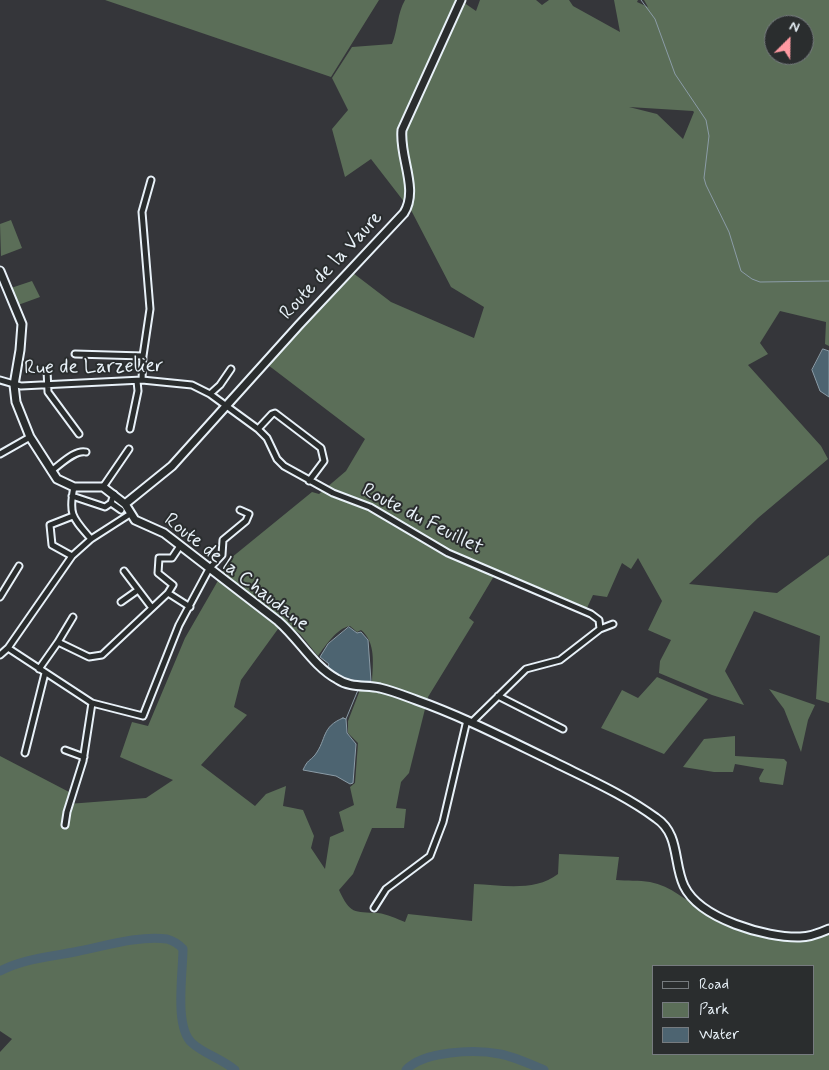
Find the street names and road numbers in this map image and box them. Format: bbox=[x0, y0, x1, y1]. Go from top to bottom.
street label: Route de la Vaure bbox=[275, 207, 389, 325]
street label: Rue de Larzelier bbox=[24, 355, 164, 381]
street label: Route du Feuillet bbox=[357, 479, 487, 561]
street label: Route de la Chaudane bbox=[158, 509, 314, 637]

